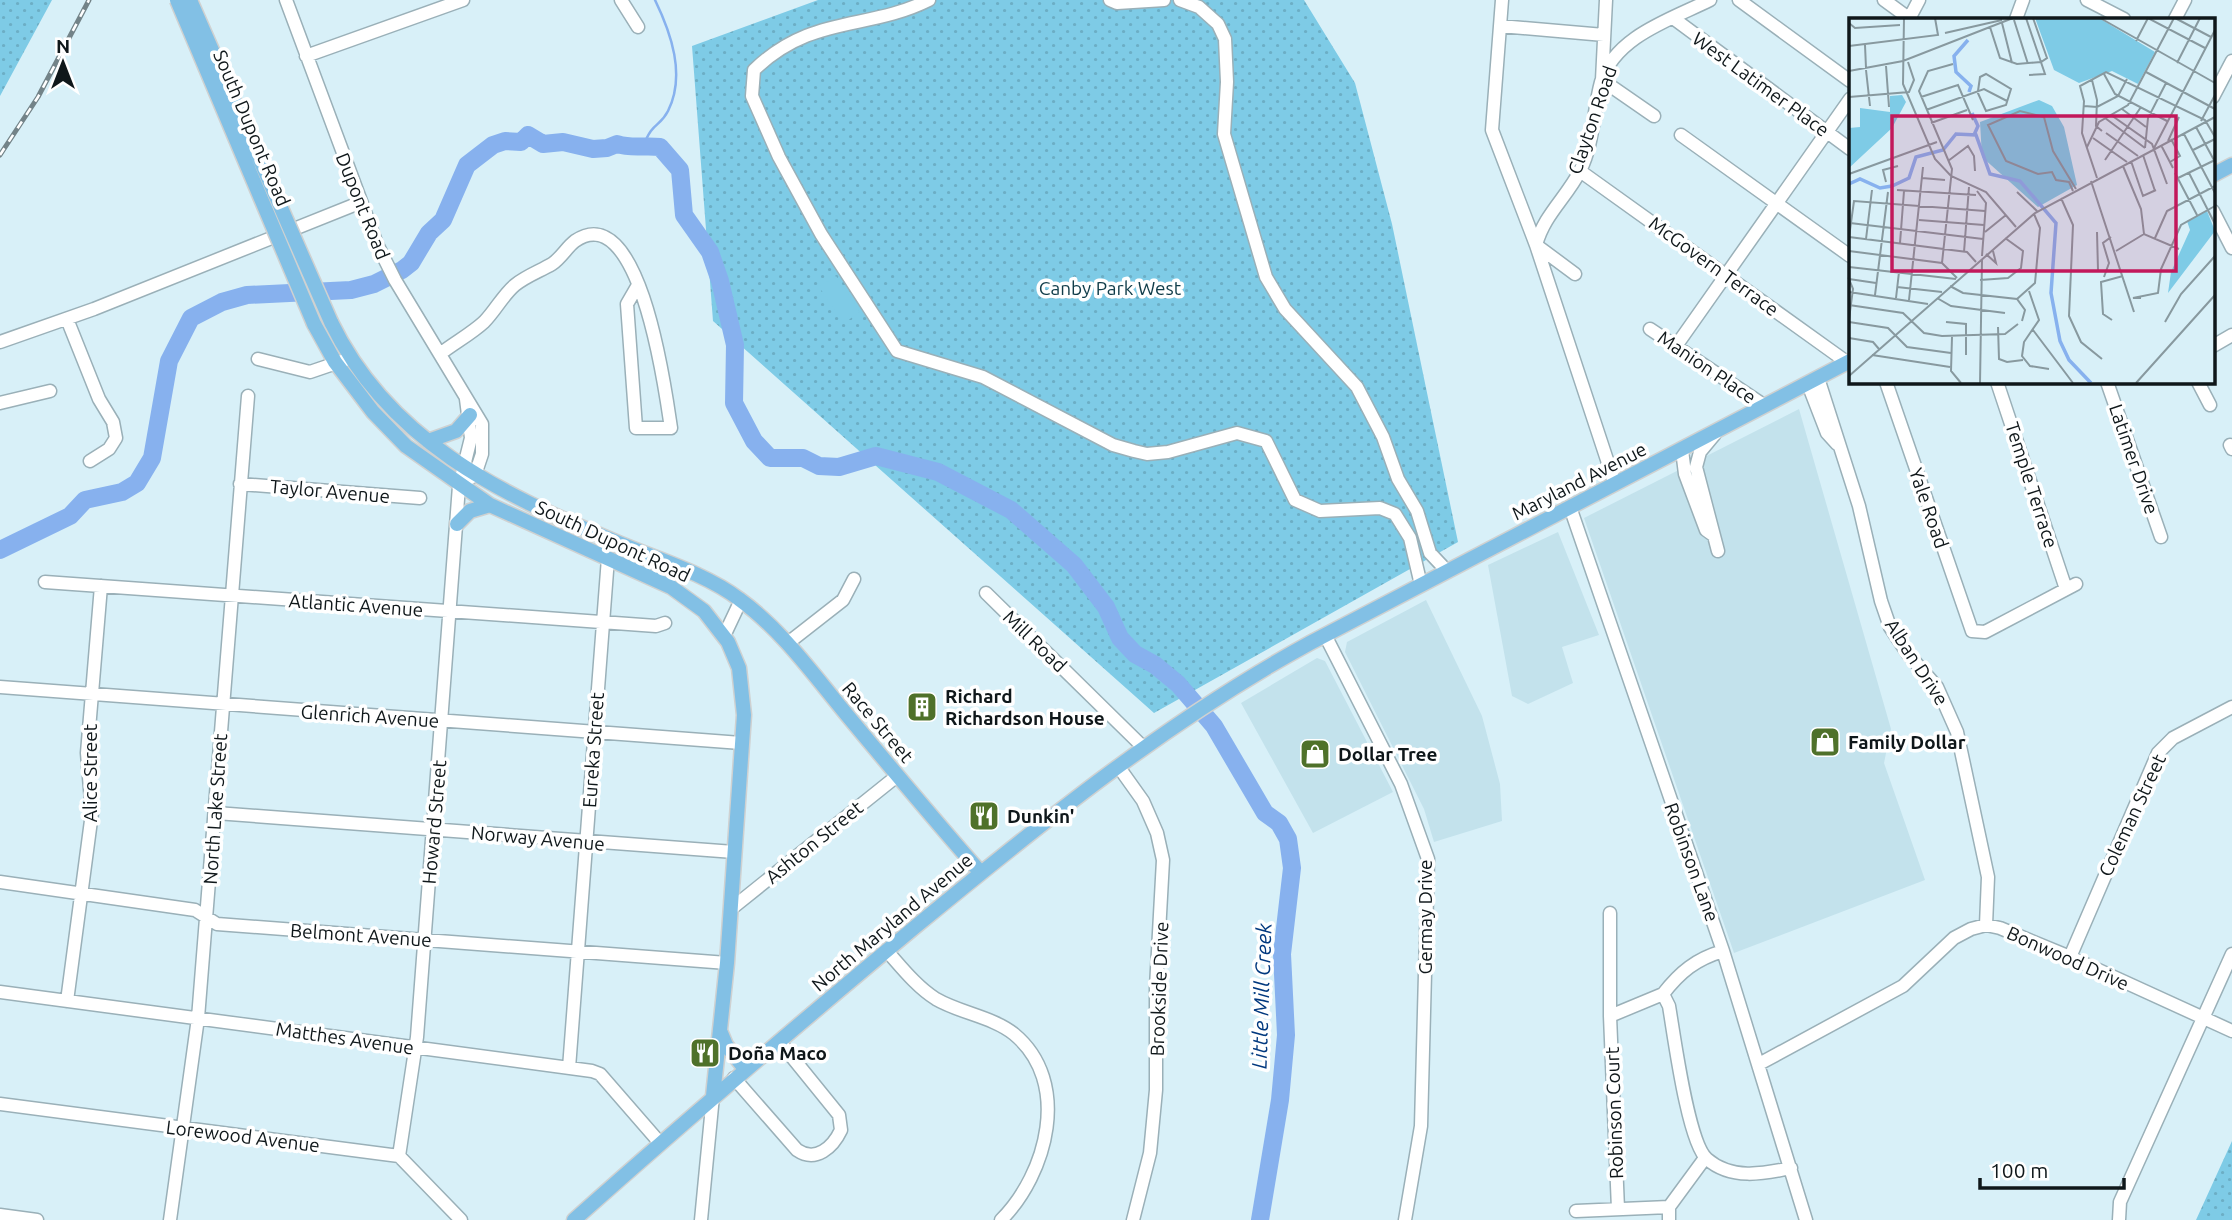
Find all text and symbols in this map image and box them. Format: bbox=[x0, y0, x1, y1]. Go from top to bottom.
inset map bbox=[1849, 18, 2214, 383]
street label: West Latimer Place bbox=[1689, 27, 1833, 141]
north arrow bbox=[28, 28, 98, 98]
text: N bbox=[56, 35, 70, 57]
street label: South Dupont Road bbox=[209, 47, 295, 209]
street label: Clayton Road bbox=[1563, 63, 1621, 177]
street label: Dupont Road bbox=[332, 150, 394, 262]
street label: McGovern Terrace bbox=[1645, 212, 1783, 320]
park label: Canby Park West bbox=[1039, 277, 1182, 299]
street label: Manion Place bbox=[1654, 326, 1760, 408]
street label: Latimer Drive bbox=[2105, 401, 2163, 517]
street label: Temple Terrace bbox=[2001, 419, 2063, 551]
street label: Maryland Avenue bbox=[1508, 438, 1650, 524]
street label: Yale Road bbox=[1905, 465, 1953, 551]
street label: Taylor Avenue bbox=[269, 475, 391, 507]
street label: South Dupont Road bbox=[532, 496, 694, 586]
street label: Atlantic Avenue bbox=[288, 589, 424, 621]
street label: Mill Road bbox=[999, 606, 1071, 676]
street label: Alban Drive bbox=[1881, 615, 1953, 709]
street label: Race Street bbox=[838, 677, 918, 767]
place label: Richard Richardson House bbox=[945, 685, 1105, 729]
building icon: Richard Richardson House bbox=[905, 690, 939, 724]
street label: Eureka Street bbox=[578, 691, 608, 809]
street label: Glenrich Avenue bbox=[300, 700, 440, 732]
street label: Alice Street bbox=[79, 723, 101, 822]
shop icon: Family Dollar bbox=[1808, 725, 1842, 759]
place label: Family Dollar bbox=[1848, 731, 1966, 753]
street label: North Lake Street bbox=[199, 732, 231, 885]
shop icon: Dollar Tree bbox=[1298, 737, 1332, 771]
place label: Dollar Tree bbox=[1338, 743, 1438, 765]
street label: Coleman Street bbox=[2094, 750, 2170, 880]
street label: Howard Street bbox=[418, 758, 450, 885]
street label: Ashton Street bbox=[761, 796, 867, 888]
restaurant icon: Dunkin' bbox=[967, 799, 1001, 833]
street label: Robinson Lane bbox=[1660, 800, 1724, 924]
place label: Dunkin' bbox=[1007, 805, 1074, 827]
street label: Norway Avenue bbox=[470, 821, 606, 855]
street label: North Maryland Avenue bbox=[807, 848, 977, 996]
street label: Germay Drive bbox=[1414, 860, 1436, 974]
street label: Belmont Avenue bbox=[290, 919, 432, 951]
street label: Brookside Drive bbox=[1146, 921, 1172, 1057]
street label: Bonwood Drive bbox=[2004, 921, 2132, 995]
water label: Little Mill Creek bbox=[1246, 922, 1276, 1069]
street label: Matthes Avenue bbox=[275, 1017, 415, 1059]
restaurant icon: Doña Maco bbox=[688, 1036, 722, 1070]
place label: Doña Maco bbox=[728, 1042, 827, 1064]
street label: Robinson Court bbox=[1601, 1046, 1627, 1180]
street label: Lorewood Avenue bbox=[165, 1116, 321, 1156]
scale bar bbox=[1980, 1146, 2124, 1190]
text: 100 m bbox=[1990, 1158, 2048, 1182]

